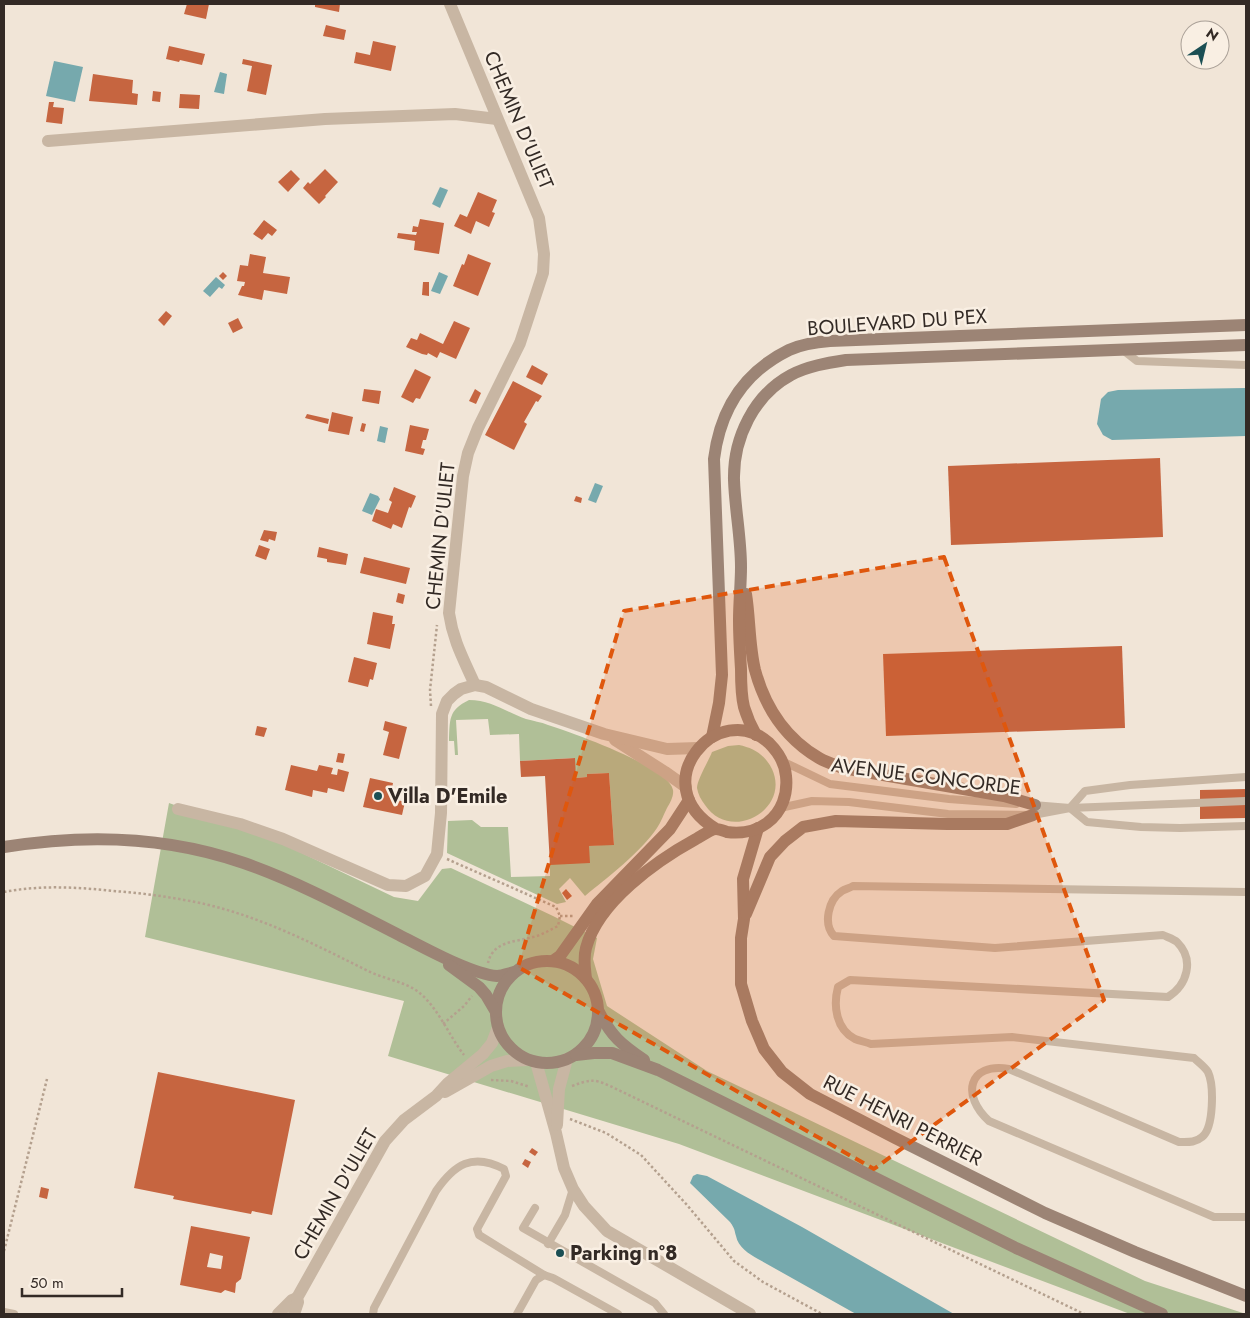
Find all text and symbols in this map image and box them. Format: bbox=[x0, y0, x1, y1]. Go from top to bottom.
north arrow bbox=[1180, 20, 1230, 70]
text: N bbox=[1202, 23, 1223, 46]
street label: CHEMIN D'ULIET bbox=[476, 47, 561, 194]
street label: BOULEVARD DU PEX bbox=[806, 302, 988, 343]
street label: CHEMIN D'ULIET bbox=[418, 460, 463, 611]
street label: AVENUE CONCORDE bbox=[830, 750, 1022, 803]
place label: Villa D'Emile bbox=[387, 782, 507, 811]
marker: Villa D'Emile bbox=[372, 790, 384, 802]
street label: RUE HENRI PERRIER bbox=[818, 1068, 987, 1173]
street label: CHEMIN D'ULIET bbox=[286, 1122, 385, 1265]
place label: Parking n°8 bbox=[570, 1239, 678, 1268]
marker: Parking n°8 bbox=[554, 1247, 566, 1259]
scale bar bbox=[22, 1266, 122, 1298]
text: 50 m bbox=[30, 1272, 64, 1294]

